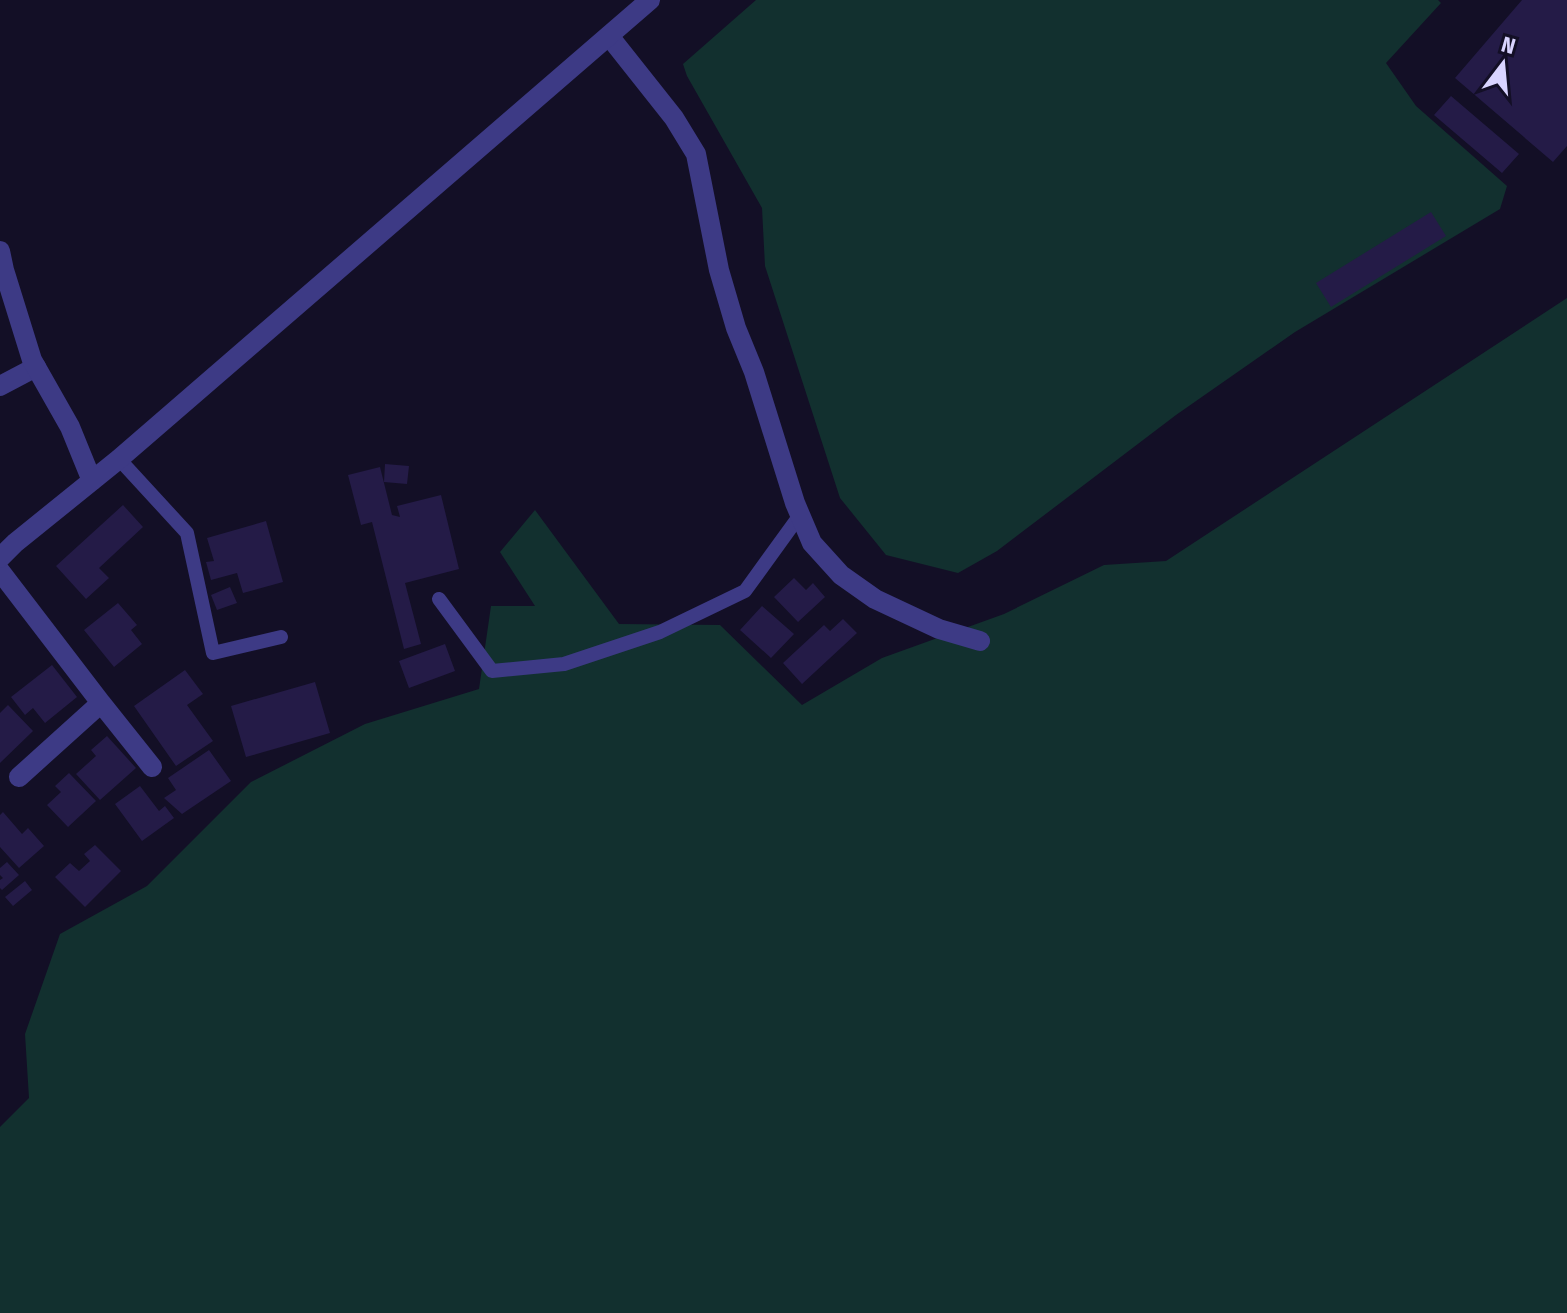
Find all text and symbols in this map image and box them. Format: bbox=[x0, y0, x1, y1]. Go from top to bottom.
north arrow bbox=[1463, 24, 1543, 104]
text: N bbox=[1498, 30, 1518, 60]

